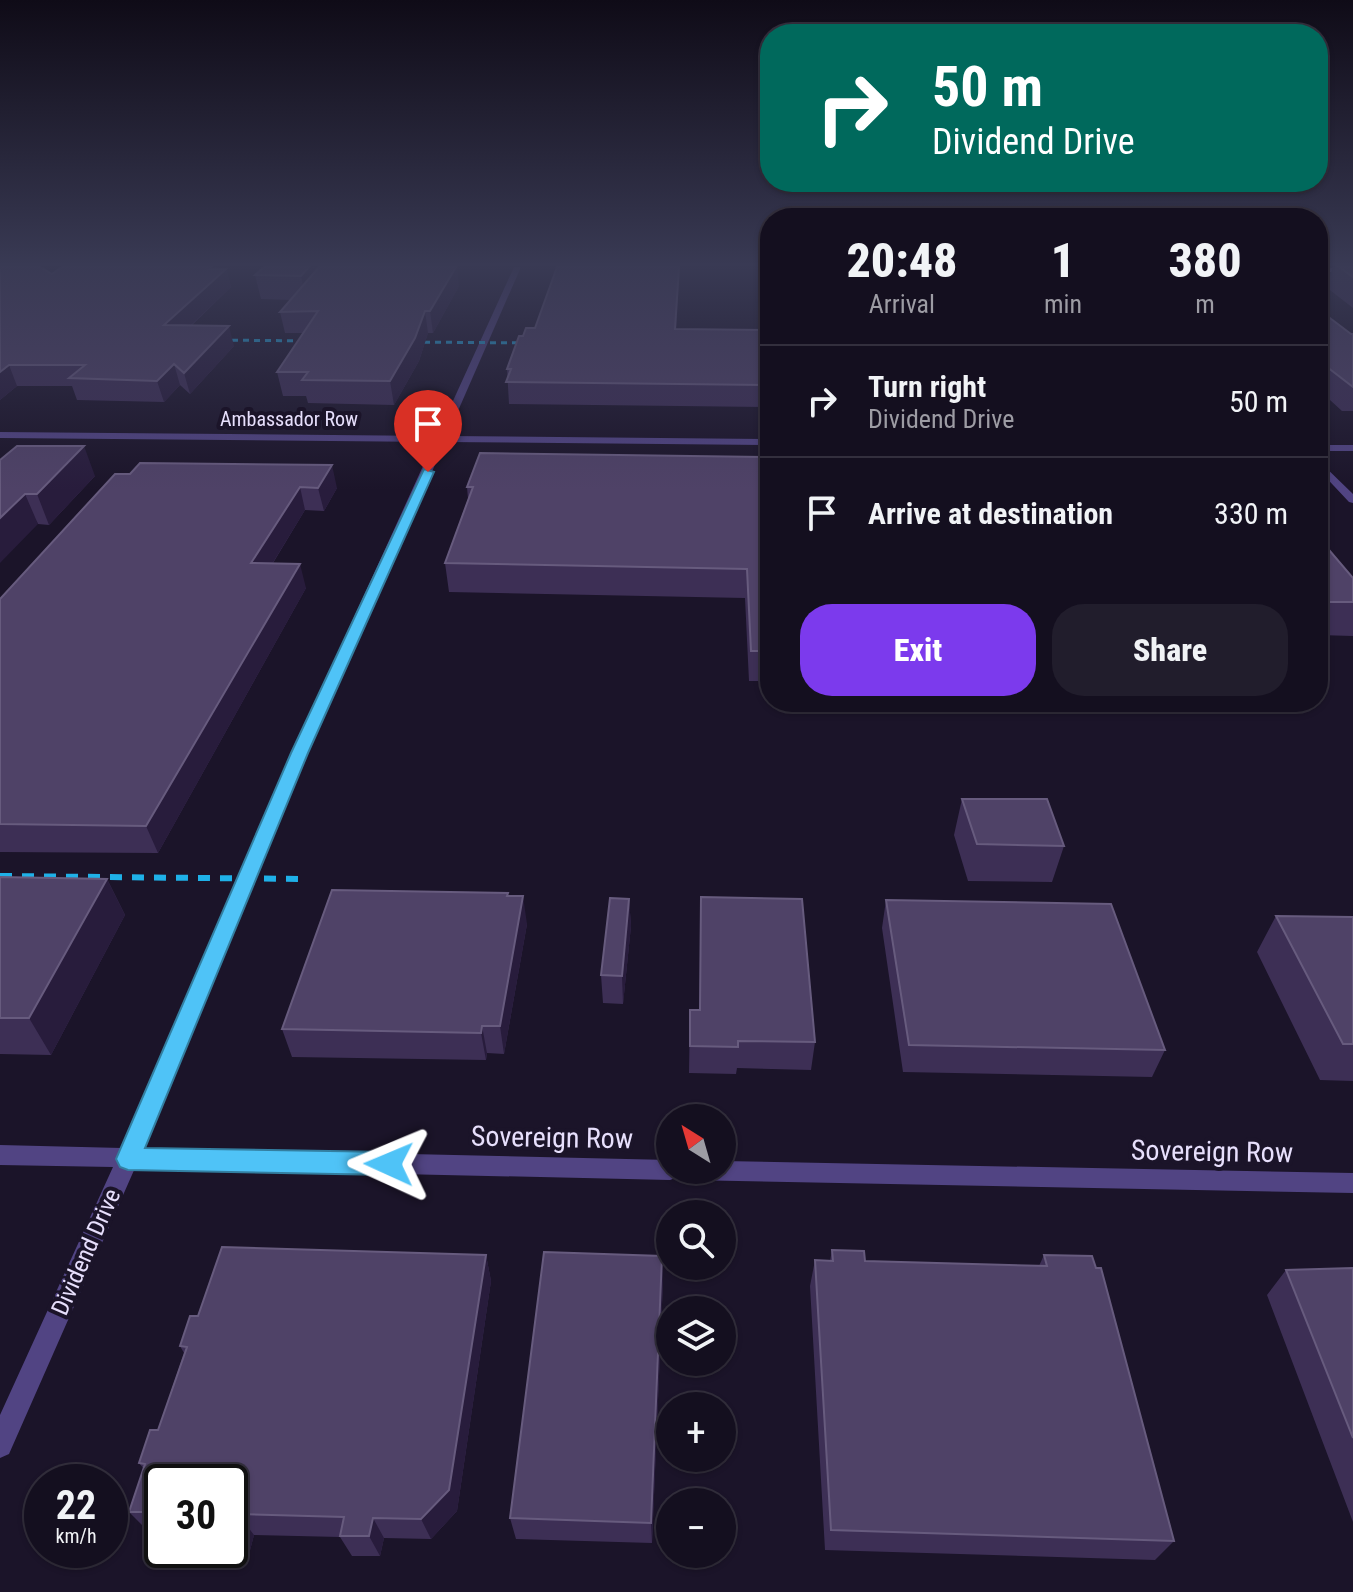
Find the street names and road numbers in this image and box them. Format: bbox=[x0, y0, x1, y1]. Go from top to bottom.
street label: Ambassador Row bbox=[220, 407, 358, 431]
street label: Sovereign Row bbox=[471, 1120, 633, 1155]
street label: Sovereign Row bbox=[1131, 1134, 1293, 1169]
street label: Dividend Drive bbox=[46, 1185, 126, 1319]

